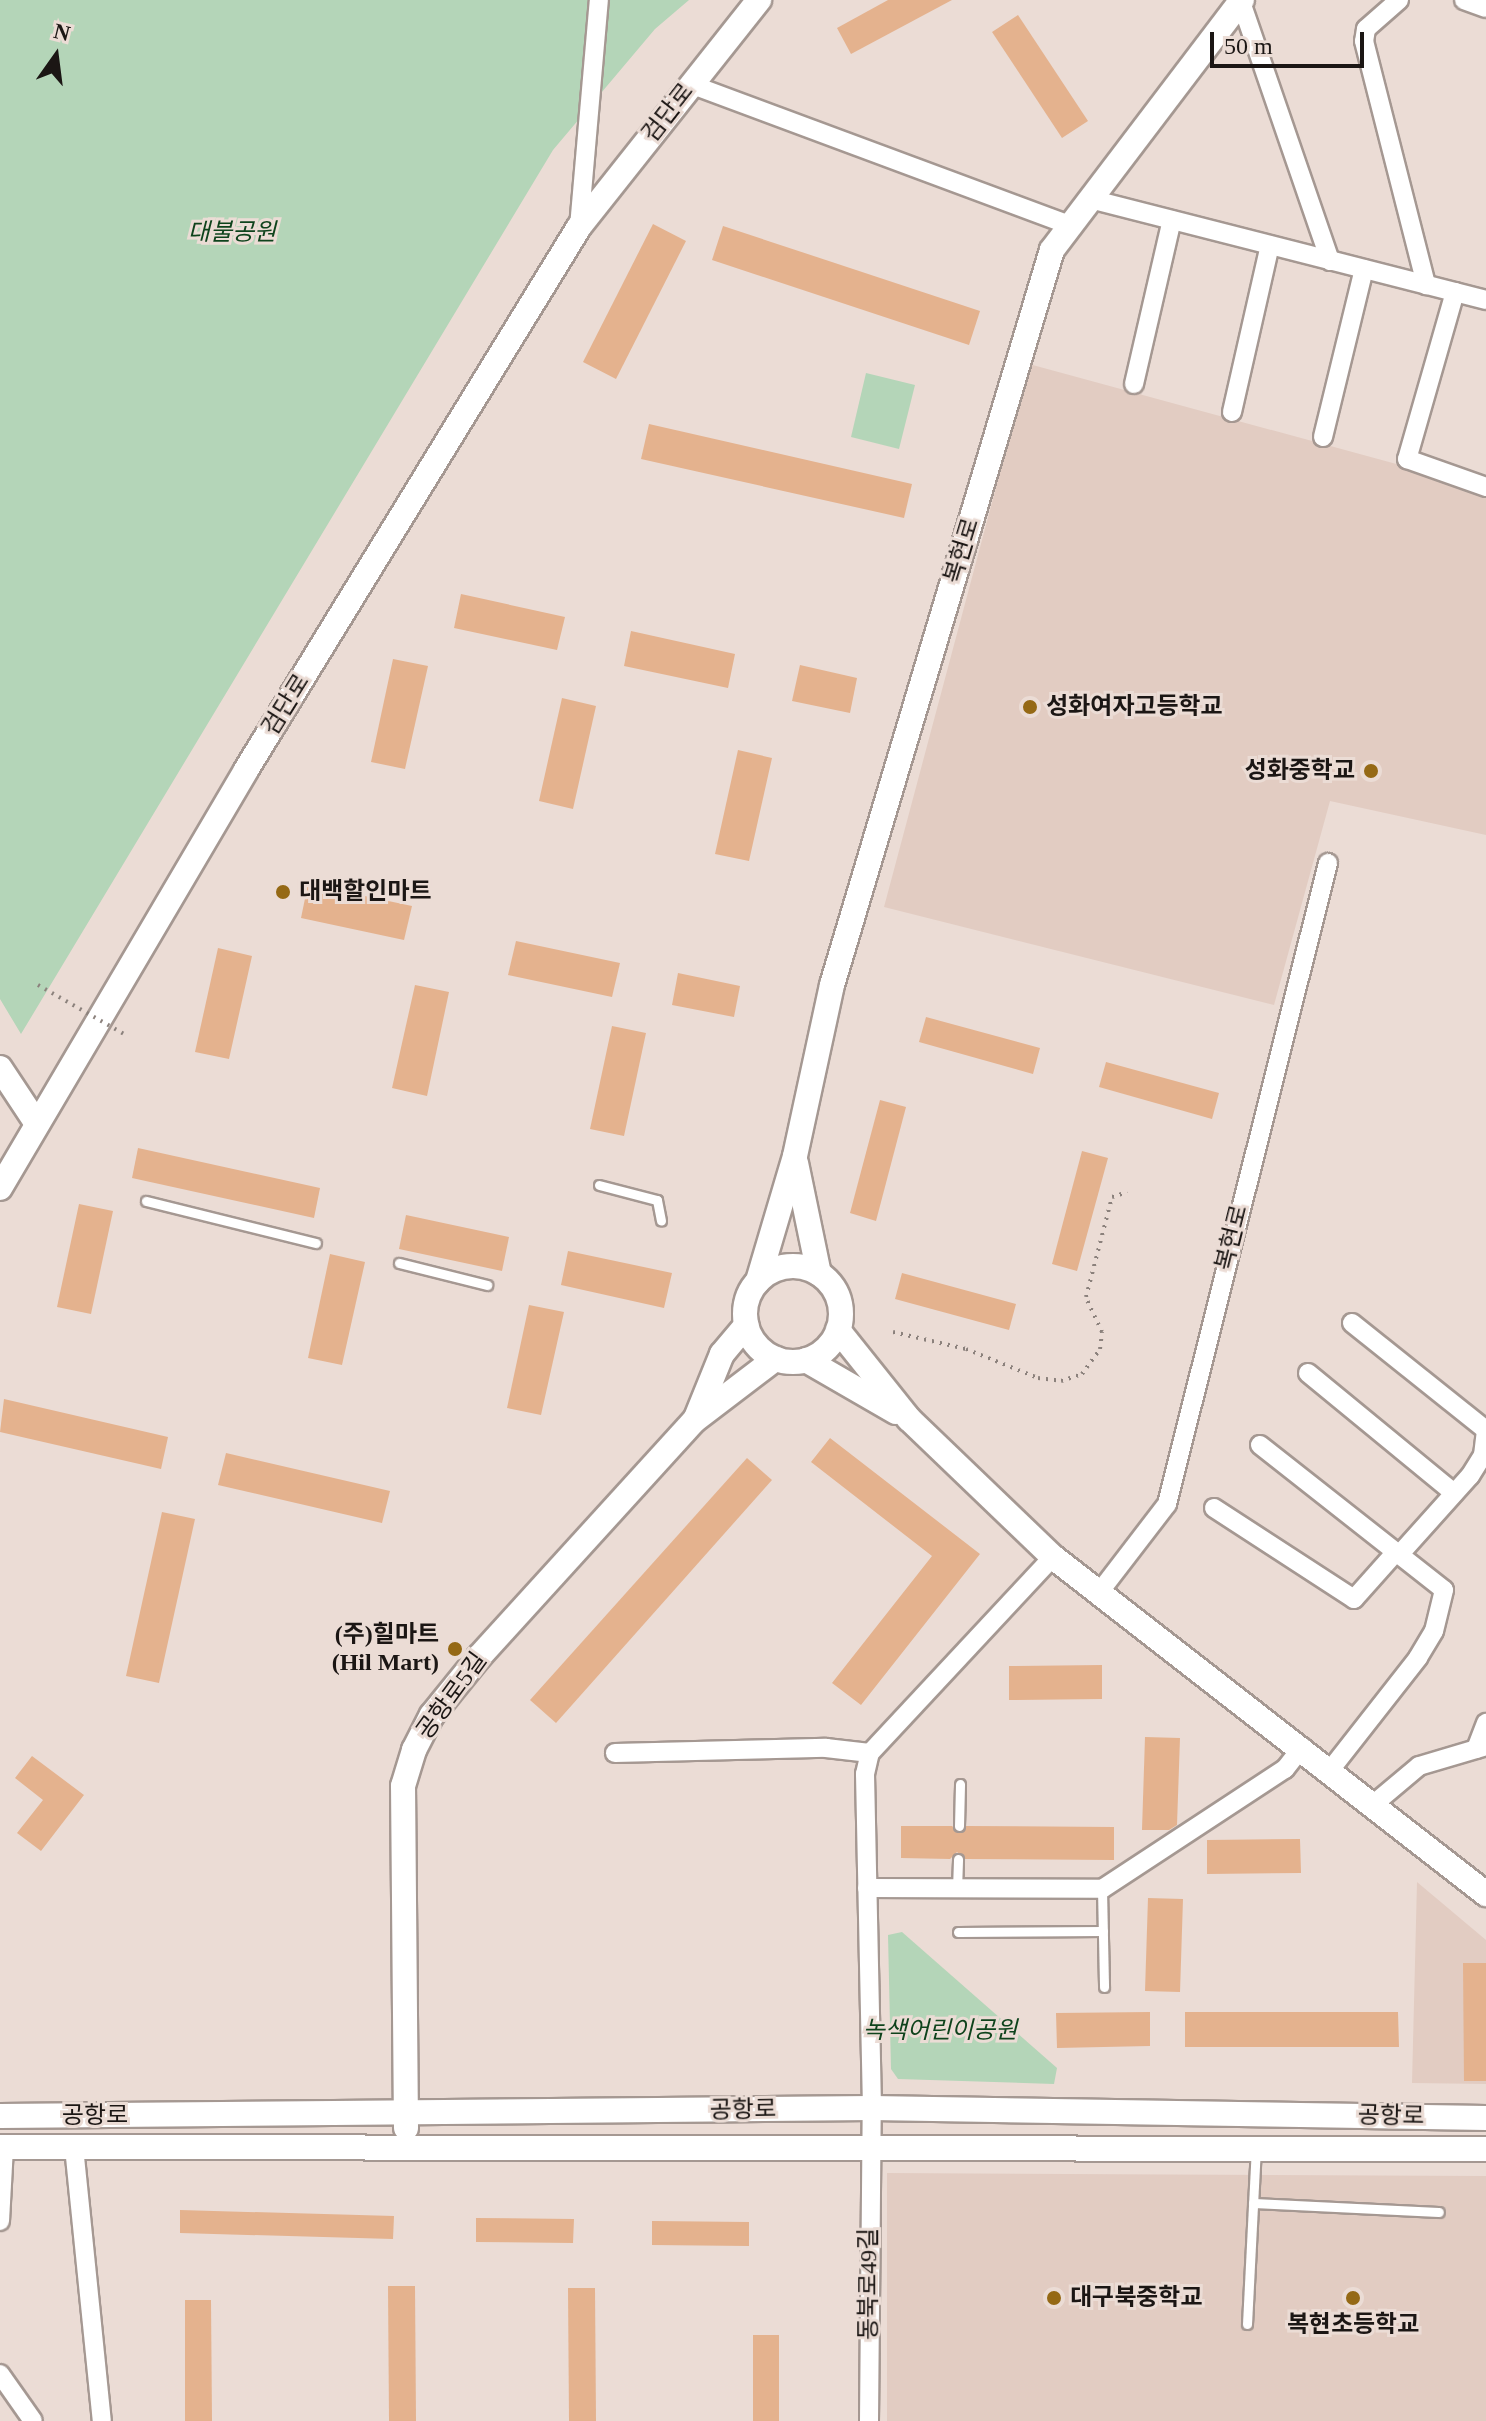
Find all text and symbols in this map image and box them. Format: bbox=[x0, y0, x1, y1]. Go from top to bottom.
north arrow bbox=[16, 16, 96, 96]
scale bar bbox=[1214, 16, 1368, 66]
text: N bbox=[51, 18, 73, 46]
text: 50 m bbox=[1224, 33, 1273, 59]
street label: 검단로 bbox=[636, 78, 700, 148]
park label: 대불공원 bbox=[188, 219, 276, 247]
street label: 복현로 bbox=[939, 515, 985, 587]
street label: 검단로 bbox=[256, 669, 316, 741]
place label: 성화여자고등학교 bbox=[1046, 693, 1223, 721]
marker: 성화여자고등학교 bbox=[1021, 698, 1039, 716]
place label: 성화중학교 bbox=[1245, 757, 1355, 785]
marker: 성화중학교 bbox=[1362, 762, 1380, 780]
place label: 대백할인마트 bbox=[299, 878, 431, 906]
marker: 대백할인마트 bbox=[274, 883, 292, 901]
street label: 복현로 bbox=[1210, 1202, 1254, 1274]
place label: (주)힐마트 (Hil Mart) bbox=[332, 1621, 439, 1677]
marker: (주)힐마트 (Hil Mart) bbox=[446, 1640, 464, 1658]
street label: 공항로5길 bbox=[411, 1647, 493, 1745]
park label: 녹색어린이공원 bbox=[863, 2017, 1017, 2045]
street label: 공항로 bbox=[710, 2095, 776, 2125]
street label: 공항로 bbox=[1358, 2101, 1424, 2131]
street label: 공항로 bbox=[62, 2102, 128, 2130]
street label: 동북로49길 bbox=[855, 2228, 883, 2340]
place label: 대구북중학교 bbox=[1070, 2284, 1202, 2312]
marker: 대구북중학교 bbox=[1045, 2289, 1063, 2307]
marker: 복현초등학교 bbox=[1344, 2289, 1362, 2307]
place label: 복현초등학교 bbox=[1287, 2311, 1419, 2339]

